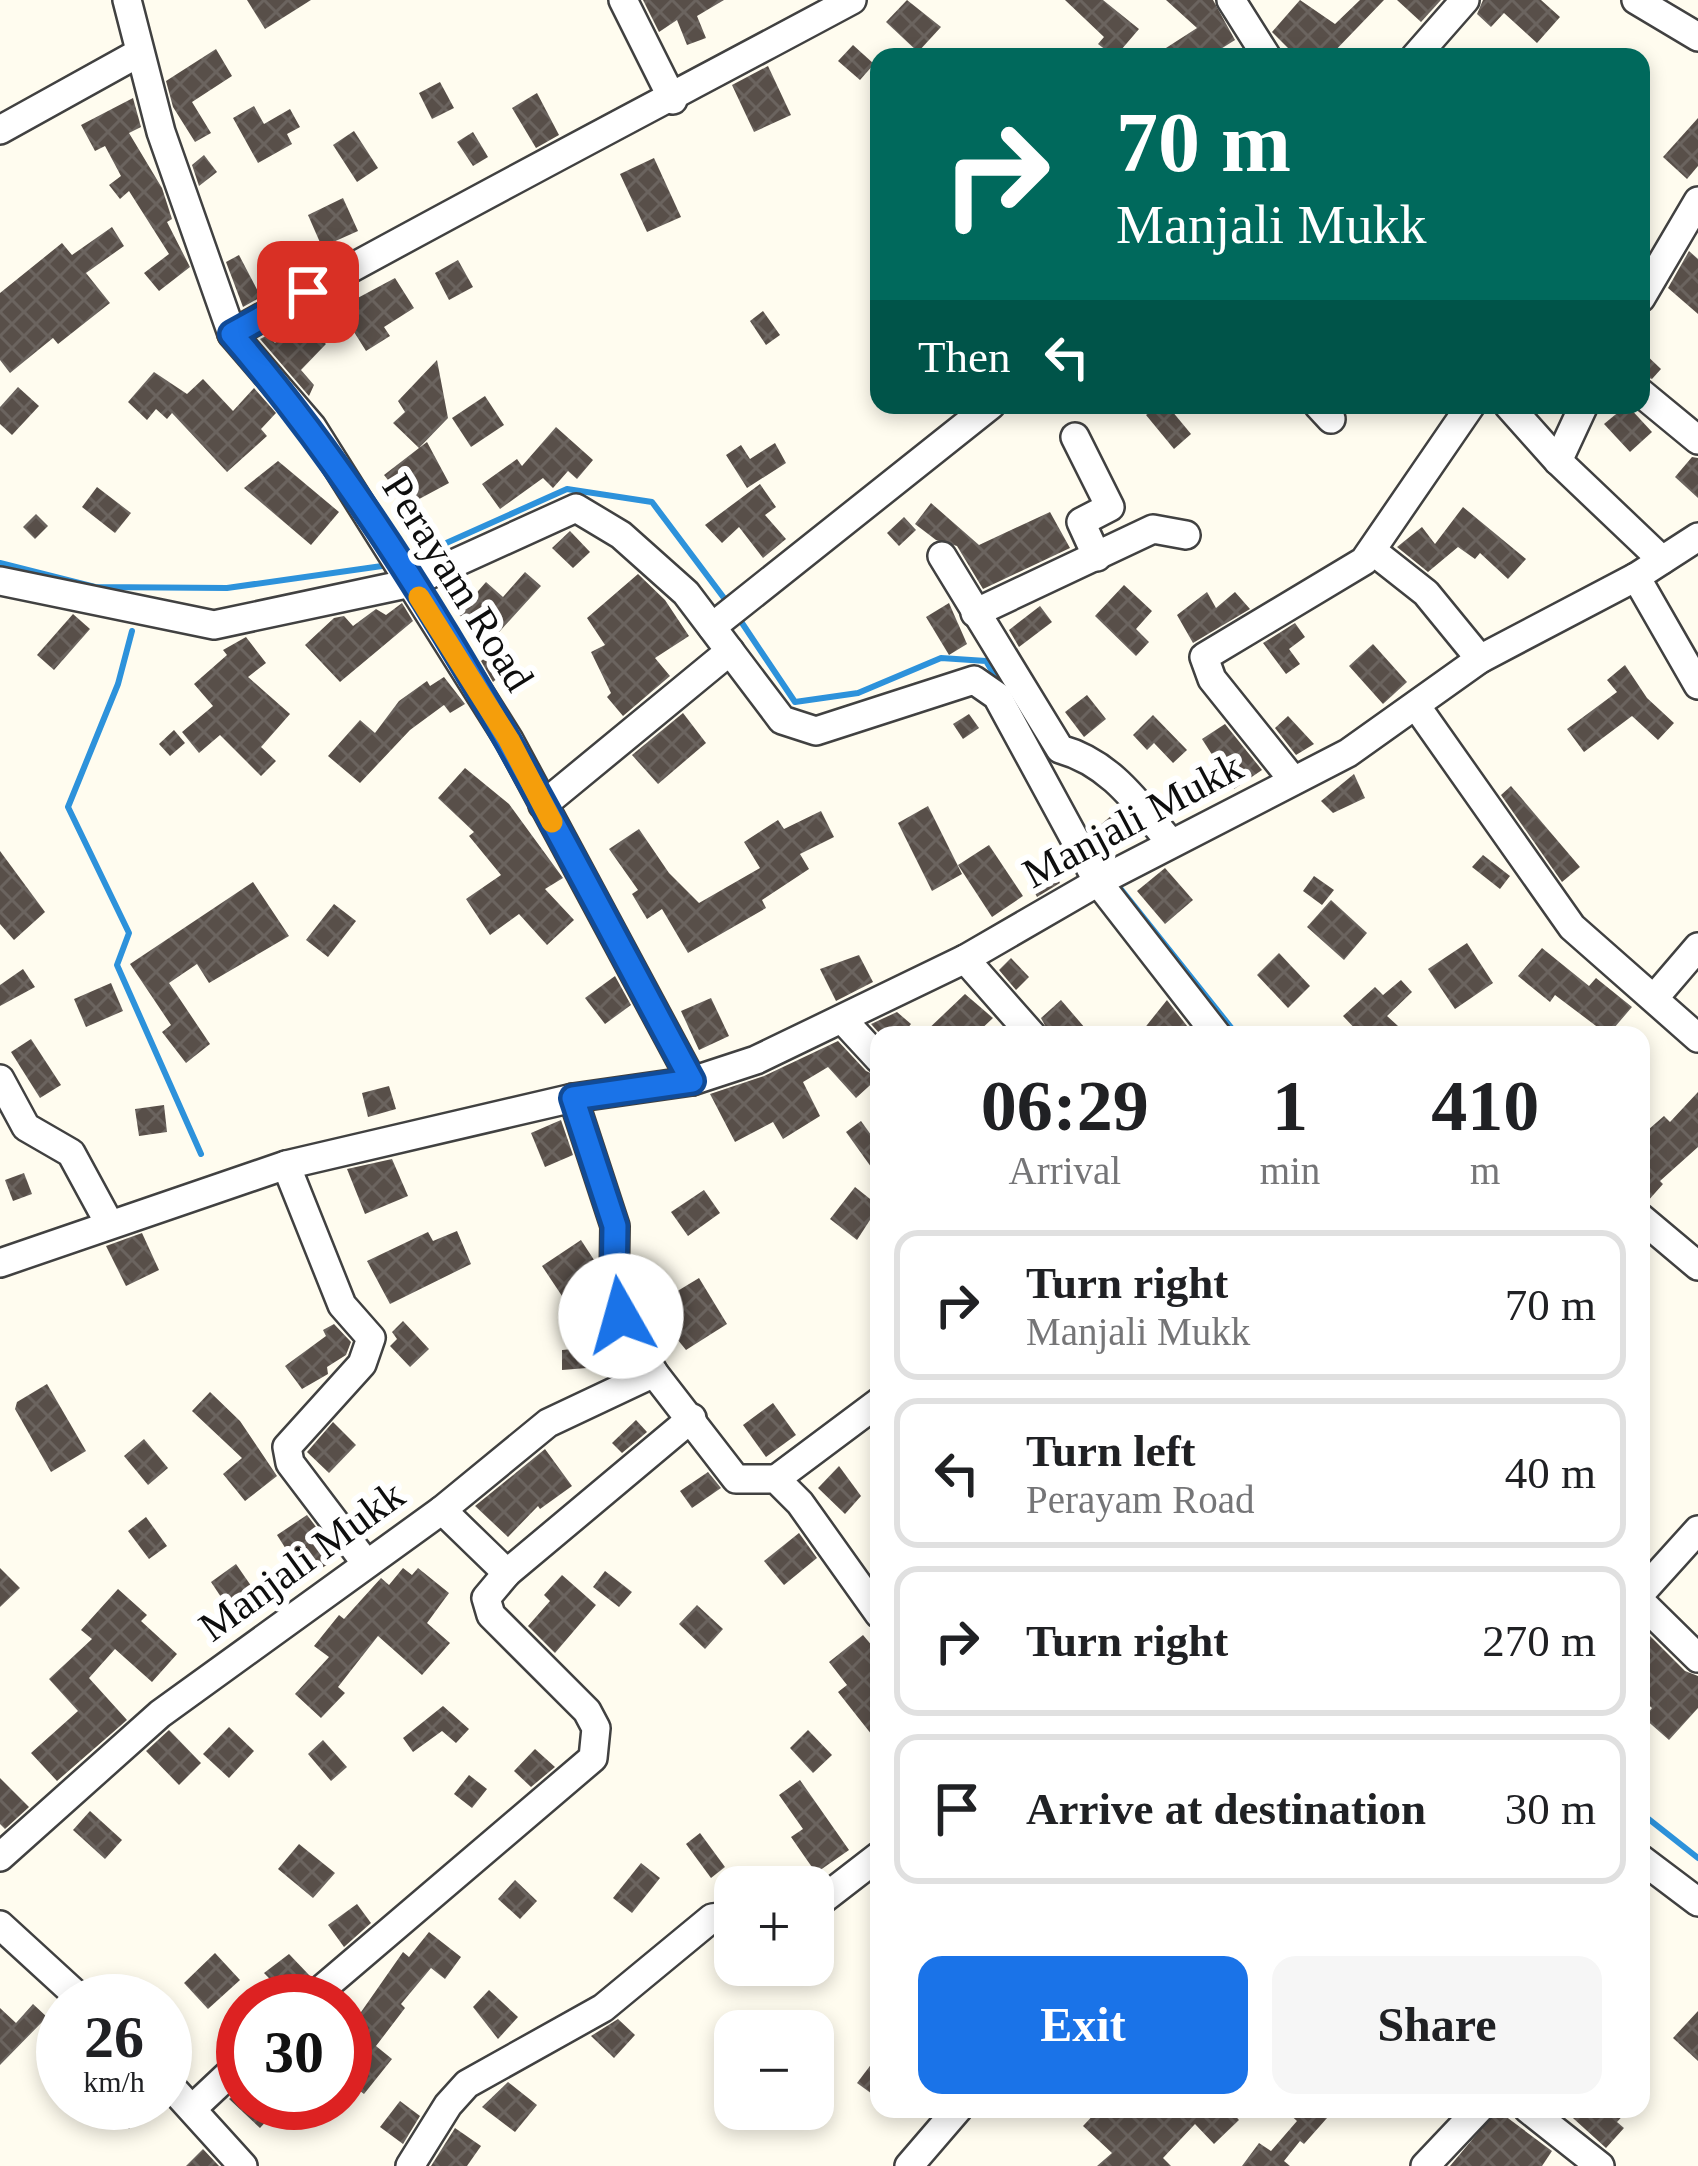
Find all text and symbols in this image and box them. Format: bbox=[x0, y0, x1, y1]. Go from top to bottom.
icon: right bbox=[918, 96, 1074, 252]
text: 70 m bbox=[1116, 96, 1291, 189]
text: Manjali Mukk bbox=[1116, 195, 1426, 255]
pin bbox=[257, 241, 359, 343]
icon: arrive bbox=[275, 259, 341, 325]
icon: left bbox=[1034, 324, 1100, 390]
text: Then bbox=[918, 332, 1010, 382]
street label: Perayam Road bbox=[373, 466, 543, 699]
street label: Manjali Mukk bbox=[1015, 743, 1250, 897]
text: 06:29 bbox=[981, 1066, 1149, 1146]
text: 1 bbox=[1272, 1066, 1308, 1146]
text: 410 bbox=[1431, 1066, 1539, 1146]
text: Arrival bbox=[1009, 1149, 1121, 1192]
text: min bbox=[1260, 1149, 1320, 1192]
text: m bbox=[1470, 1149, 1500, 1192]
position arrow bbox=[558, 1253, 684, 1379]
text: Turn right bbox=[1026, 1258, 1228, 1308]
icon: right bbox=[924, 1272, 990, 1338]
text: 70 m bbox=[1505, 1280, 1596, 1330]
text: Manjali Mukk bbox=[1026, 1310, 1250, 1353]
text: Turn left bbox=[1026, 1426, 1196, 1476]
icon: left bbox=[924, 1440, 990, 1506]
text: 40 m bbox=[1505, 1448, 1596, 1498]
street label: Manjali Mukk bbox=[190, 1471, 413, 1650]
text: Perayam Road bbox=[1026, 1478, 1255, 1521]
icon: right bbox=[924, 1608, 990, 1674]
text: Turn right bbox=[1026, 1616, 1228, 1666]
text: 270 m bbox=[1482, 1616, 1596, 1666]
icon: arrive bbox=[924, 1776, 990, 1842]
text: Arrive at destination bbox=[1026, 1784, 1426, 1834]
text: 30 m bbox=[1505, 1784, 1596, 1834]
map controls bbox=[714, 1866, 834, 2130]
button: + bbox=[714, 1866, 834, 1986]
button: Exit bbox=[918, 1956, 1248, 2094]
button: Share bbox=[1272, 1956, 1602, 2094]
speed limit sign: 30 bbox=[216, 1974, 372, 2130]
text: 26 bbox=[84, 2004, 144, 2070]
button: − bbox=[714, 2010, 834, 2130]
text: km/h bbox=[83, 2065, 145, 2098]

